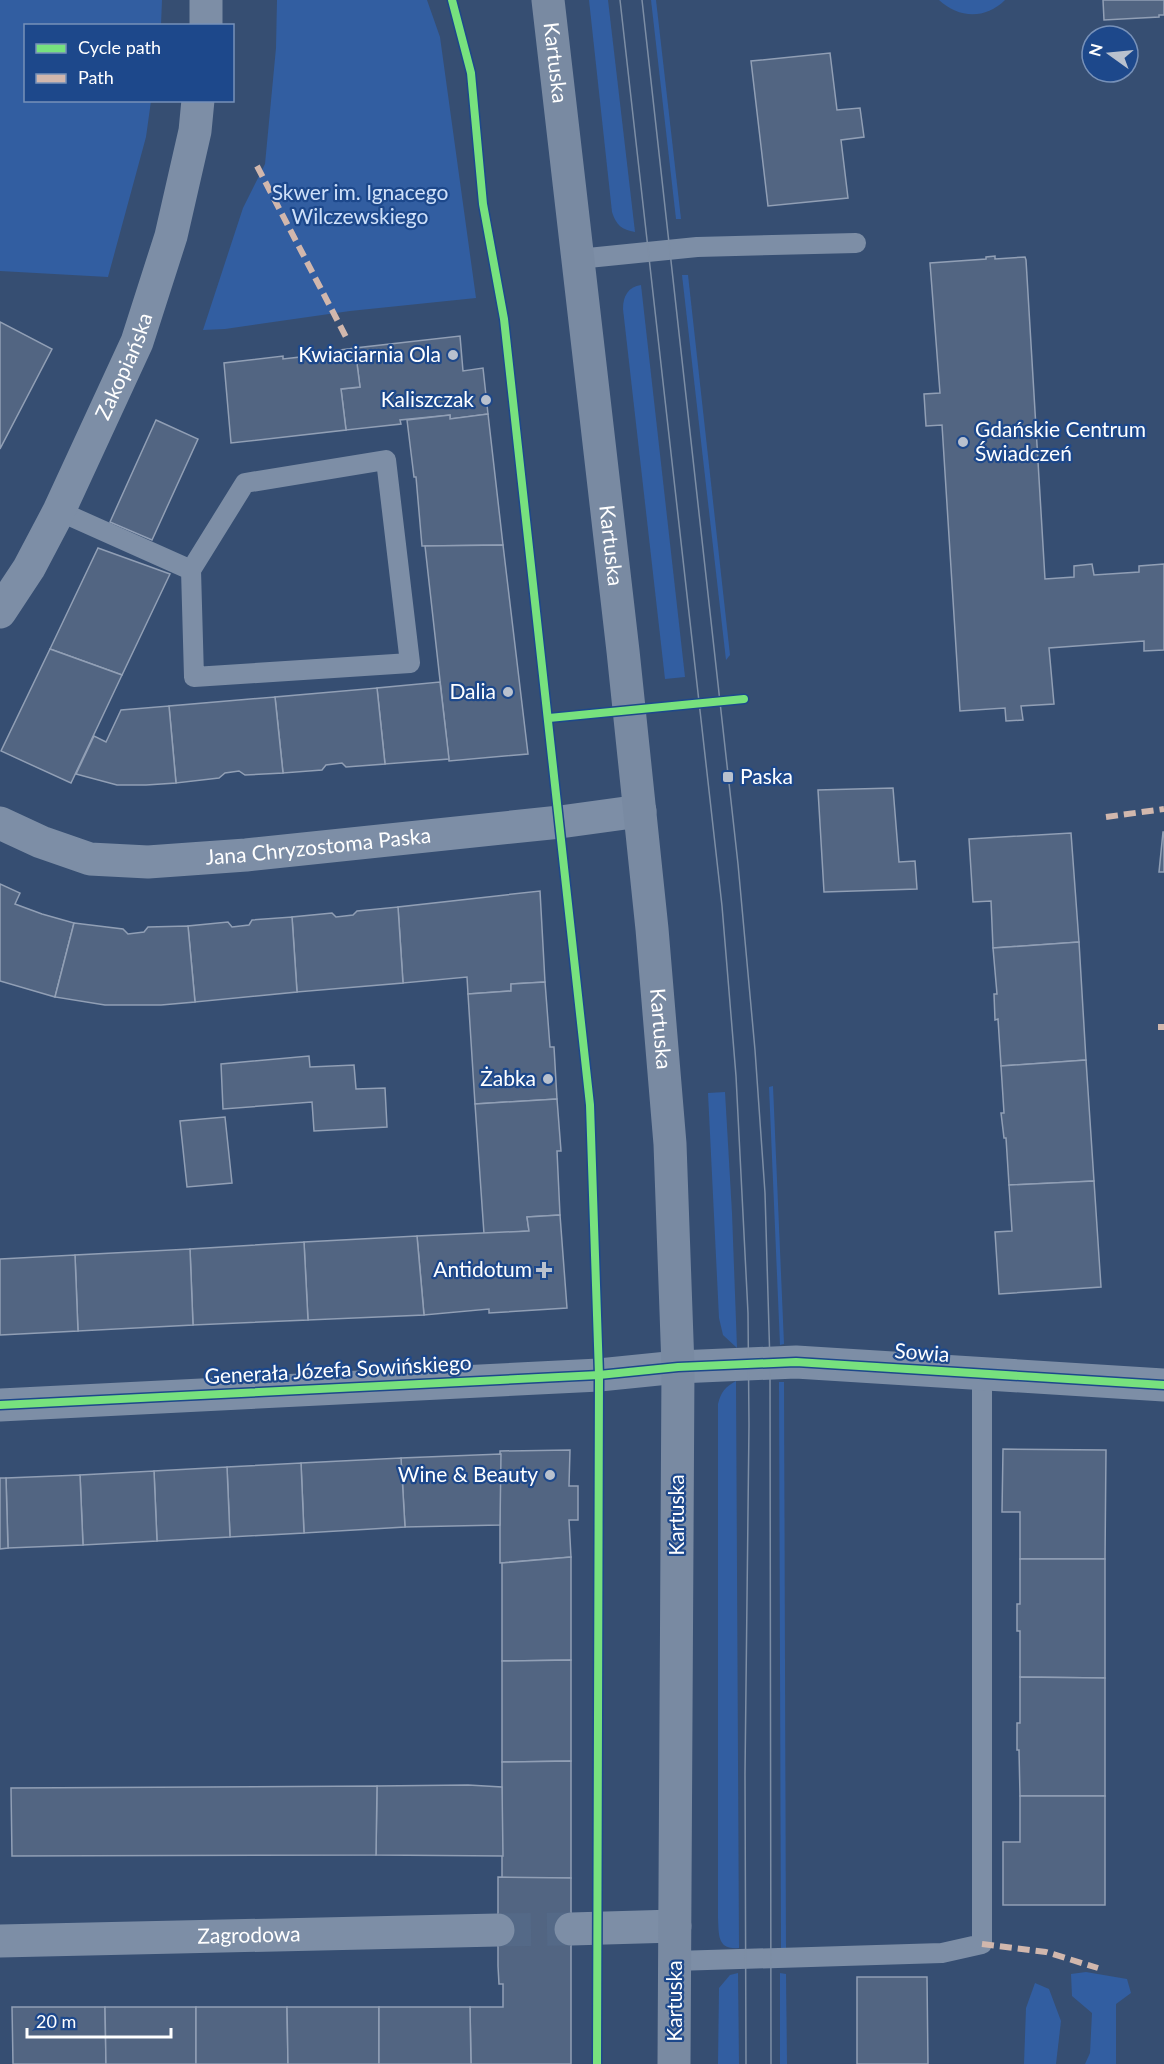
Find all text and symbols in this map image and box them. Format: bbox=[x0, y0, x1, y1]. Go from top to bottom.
street label: Kartuska bbox=[540, 21, 574, 104]
legend bbox=[24, 24, 234, 102]
north arrow bbox=[1080, 24, 1140, 84]
text: Cycle path bbox=[78, 36, 161, 58]
text: N bbox=[1084, 42, 1106, 58]
text: Path bbox=[78, 66, 114, 88]
park label: Skwer im. Ignacego Wilczewskiego bbox=[272, 179, 448, 228]
street label: Zakopiańska bbox=[89, 309, 157, 423]
place label: Kwiaciarnia Ola bbox=[298, 341, 441, 366]
marker: Kwiaciarnia Ola bbox=[446, 348, 460, 362]
place label: Kaliszczak bbox=[381, 386, 474, 411]
marker: Kaliszczak bbox=[479, 393, 493, 407]
place label: Gdańskie Centrum Świadczeń bbox=[975, 416, 1146, 465]
marker: Gdańskie Centrum Świadczeń bbox=[956, 435, 970, 449]
street label: Kartuska bbox=[595, 503, 629, 587]
place label: Dalia bbox=[449, 678, 496, 703]
marker: Dalia bbox=[501, 685, 515, 699]
place label: Paska bbox=[740, 763, 793, 788]
marker: Paska bbox=[721, 770, 735, 784]
street label: Jana Chryzostoma Paska bbox=[205, 822, 432, 869]
street label: Kartuska bbox=[646, 987, 678, 1070]
place label: Żabka bbox=[480, 1065, 536, 1090]
marker: Żabka bbox=[541, 1072, 555, 1086]
place label: Antidotum bbox=[433, 1256, 532, 1281]
marker: Antidotum bbox=[537, 1263, 551, 1277]
street label: Sowia bbox=[894, 1337, 950, 1366]
street label: Generała Józefa Sowińskiego bbox=[204, 1349, 472, 1388]
place label: Wine & Beauty bbox=[398, 1461, 538, 1486]
marker: Wine & Beauty bbox=[543, 1468, 557, 1482]
street label: Kartuska bbox=[663, 1474, 688, 1556]
street label: Zagrodowa bbox=[197, 1920, 301, 1948]
street label: Kartuska bbox=[661, 1960, 686, 2042]
scale bar bbox=[27, 2001, 171, 2039]
text: 20 m bbox=[36, 2010, 76, 2032]

